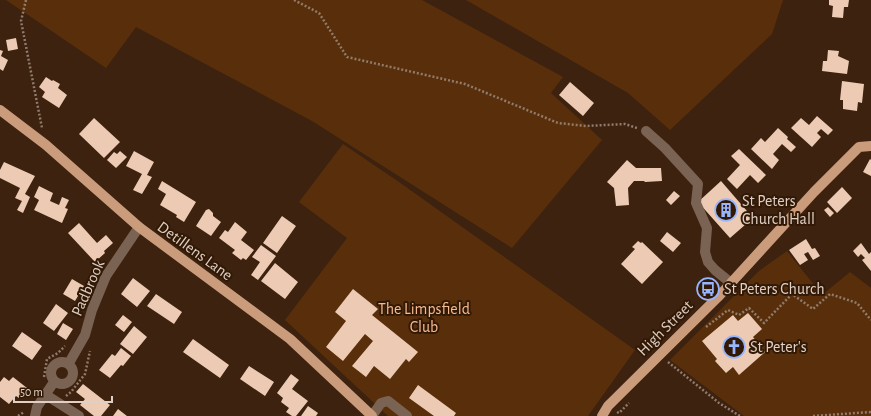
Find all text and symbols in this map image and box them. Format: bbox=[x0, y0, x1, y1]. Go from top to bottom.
place label: St Peters Church Hall bbox=[742, 193, 815, 227]
building icon: St Peters Church Hall bbox=[713, 197, 739, 223]
street label: Detillens Lane bbox=[155, 219, 235, 283]
street label: Padbrook bbox=[69, 257, 108, 319]
bus stop icon: St Peters Church bbox=[695, 276, 721, 302]
place label: St Peters Church bbox=[724, 281, 825, 297]
street label: High Street bbox=[634, 297, 696, 359]
park label: The Limpsfield Club bbox=[378, 301, 470, 335]
church icon: St Peter's bbox=[721, 334, 747, 360]
place label: St Peter's bbox=[750, 339, 807, 355]
scale bar bbox=[14, 378, 112, 404]
text: 50 m bbox=[20, 386, 43, 398]

